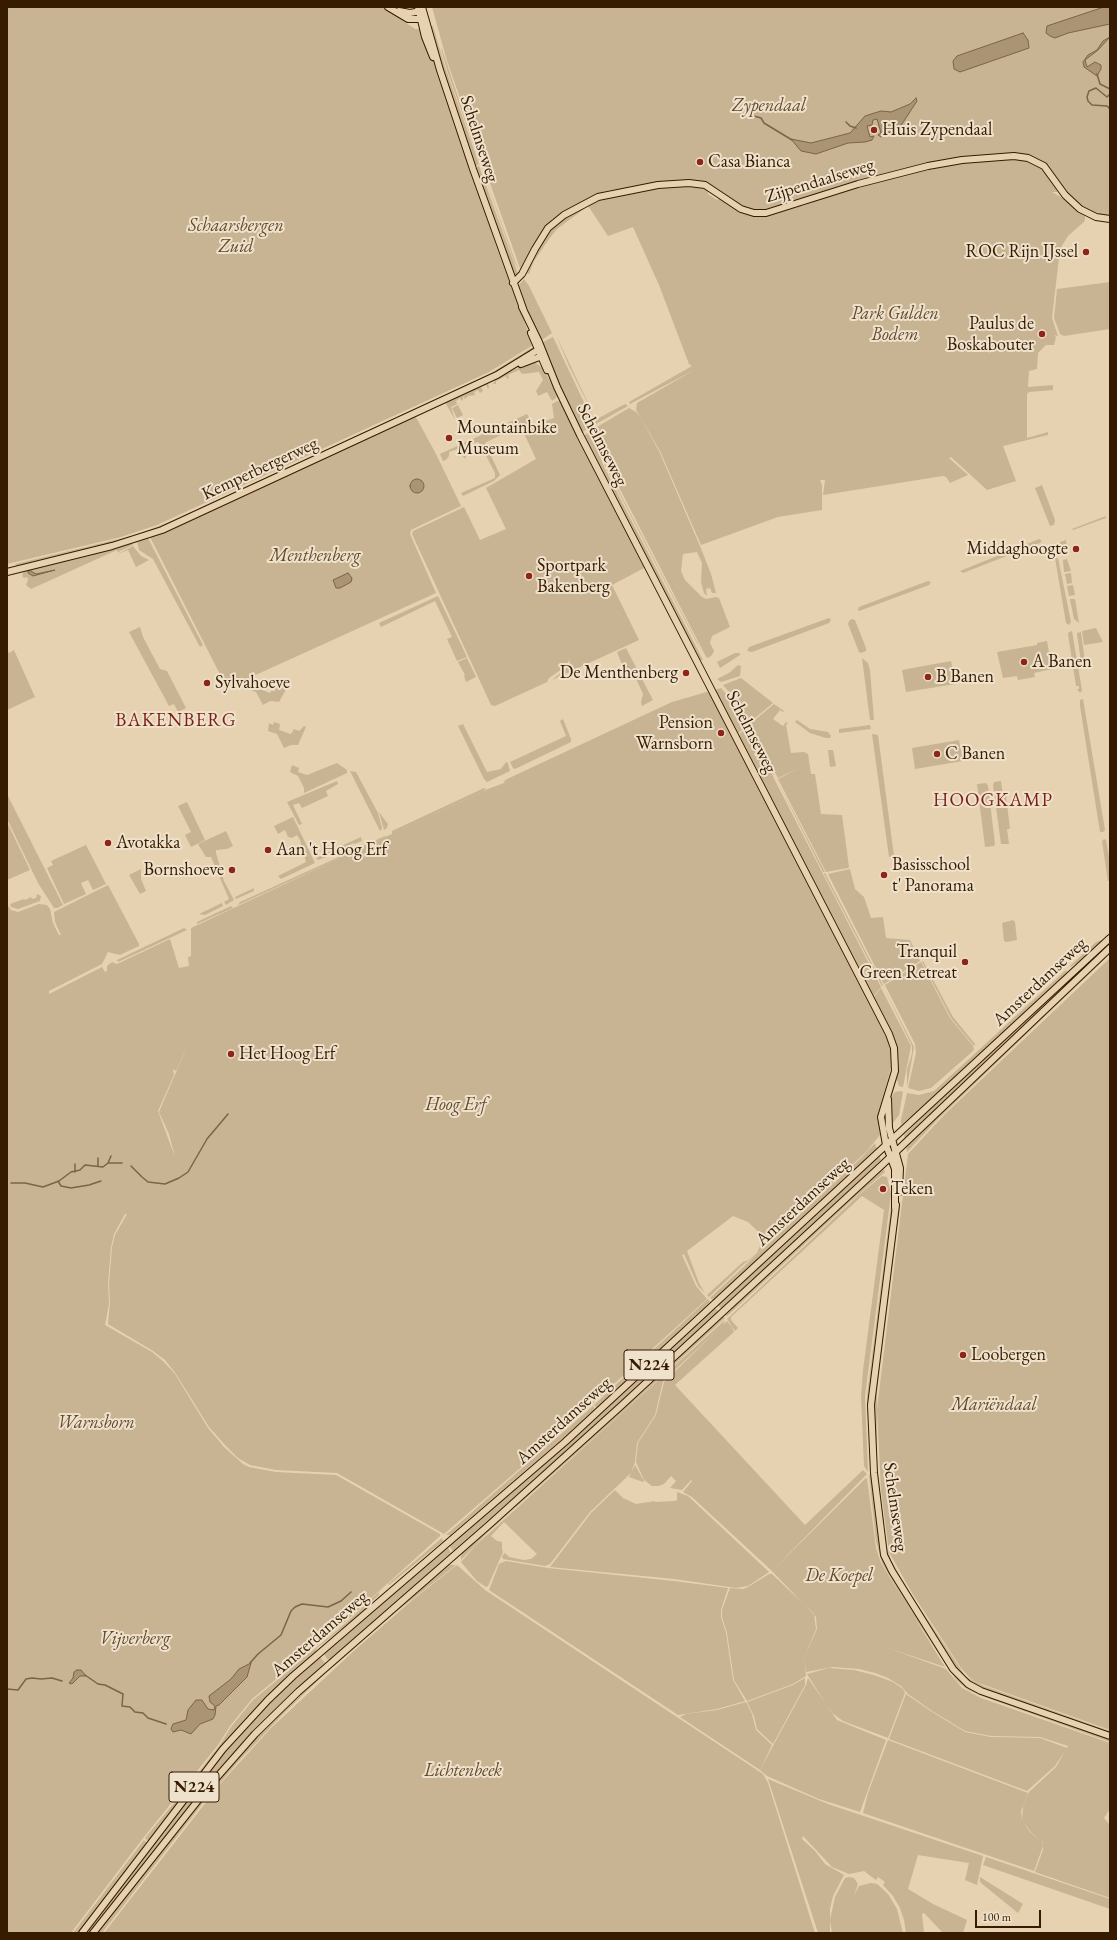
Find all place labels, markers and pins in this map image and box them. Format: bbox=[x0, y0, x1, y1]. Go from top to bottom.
place label: Huis Zypendaal bbox=[882, 119, 992, 141]
marker: Huis Zypendaal bbox=[869, 125, 879, 135]
place label: Casa Bianca bbox=[708, 151, 790, 173]
marker: Casa Bianca bbox=[695, 157, 705, 167]
place label: ROC Rijn IJssel bbox=[965, 241, 1078, 263]
marker: ROC Rijn IJssel bbox=[1081, 247, 1091, 257]
place label: Paulus de Boskabouter bbox=[947, 313, 1034, 356]
marker: Paulus de Boskabouter bbox=[1037, 329, 1047, 339]
place label: Mountainbike Museum bbox=[457, 417, 557, 460]
marker: Mountainbike Museum bbox=[444, 433, 454, 443]
place label: Middaghoogte bbox=[967, 538, 1068, 560]
marker: Middaghoogte bbox=[1071, 544, 1081, 554]
place label: Sportpark Bakenberg bbox=[537, 555, 610, 598]
marker: Sportpark Bakenberg bbox=[524, 571, 534, 581]
place label: A Banen bbox=[1032, 651, 1092, 673]
marker: A Banen bbox=[1019, 657, 1029, 667]
place label: De Menthenberg bbox=[560, 662, 678, 684]
place label: B Banen bbox=[936, 666, 994, 688]
marker: De Menthenberg bbox=[681, 668, 691, 678]
place label: Sylvahoeve bbox=[215, 672, 290, 694]
marker: B Banen bbox=[923, 672, 933, 682]
marker: Sylvahoeve bbox=[202, 678, 212, 688]
place label: Pension Warnsborn bbox=[636, 712, 713, 754]
marker: Pension Warnsborn bbox=[716, 728, 726, 738]
place label: C Banen bbox=[945, 743, 1005, 765]
marker: C Banen bbox=[932, 749, 942, 759]
place label: Avotakka bbox=[116, 832, 180, 854]
marker: Avotakka bbox=[103, 838, 113, 848]
place label: Aan 't Hoog Erf bbox=[276, 839, 387, 861]
marker: Aan 't Hoog Erf bbox=[263, 845, 273, 855]
place label: Basisschool t' Panorama bbox=[892, 854, 974, 896]
place label: Bornshoeve bbox=[144, 859, 224, 881]
marker: Bornshoeve bbox=[227, 865, 237, 875]
marker: Basisschool t' Panorama bbox=[879, 870, 889, 880]
place label: Tranquil Green Retreat bbox=[860, 941, 957, 984]
marker: Tranquil Green Retreat bbox=[960, 957, 970, 967]
place label: Het Hoog Erf bbox=[239, 1043, 336, 1065]
marker: Het Hoog Erf bbox=[226, 1049, 236, 1059]
place label: Teken bbox=[891, 1178, 933, 1200]
marker: Teken bbox=[878, 1184, 888, 1194]
place label: Loobergen bbox=[971, 1344, 1046, 1366]
marker: Loobergen bbox=[958, 1350, 968, 1360]

